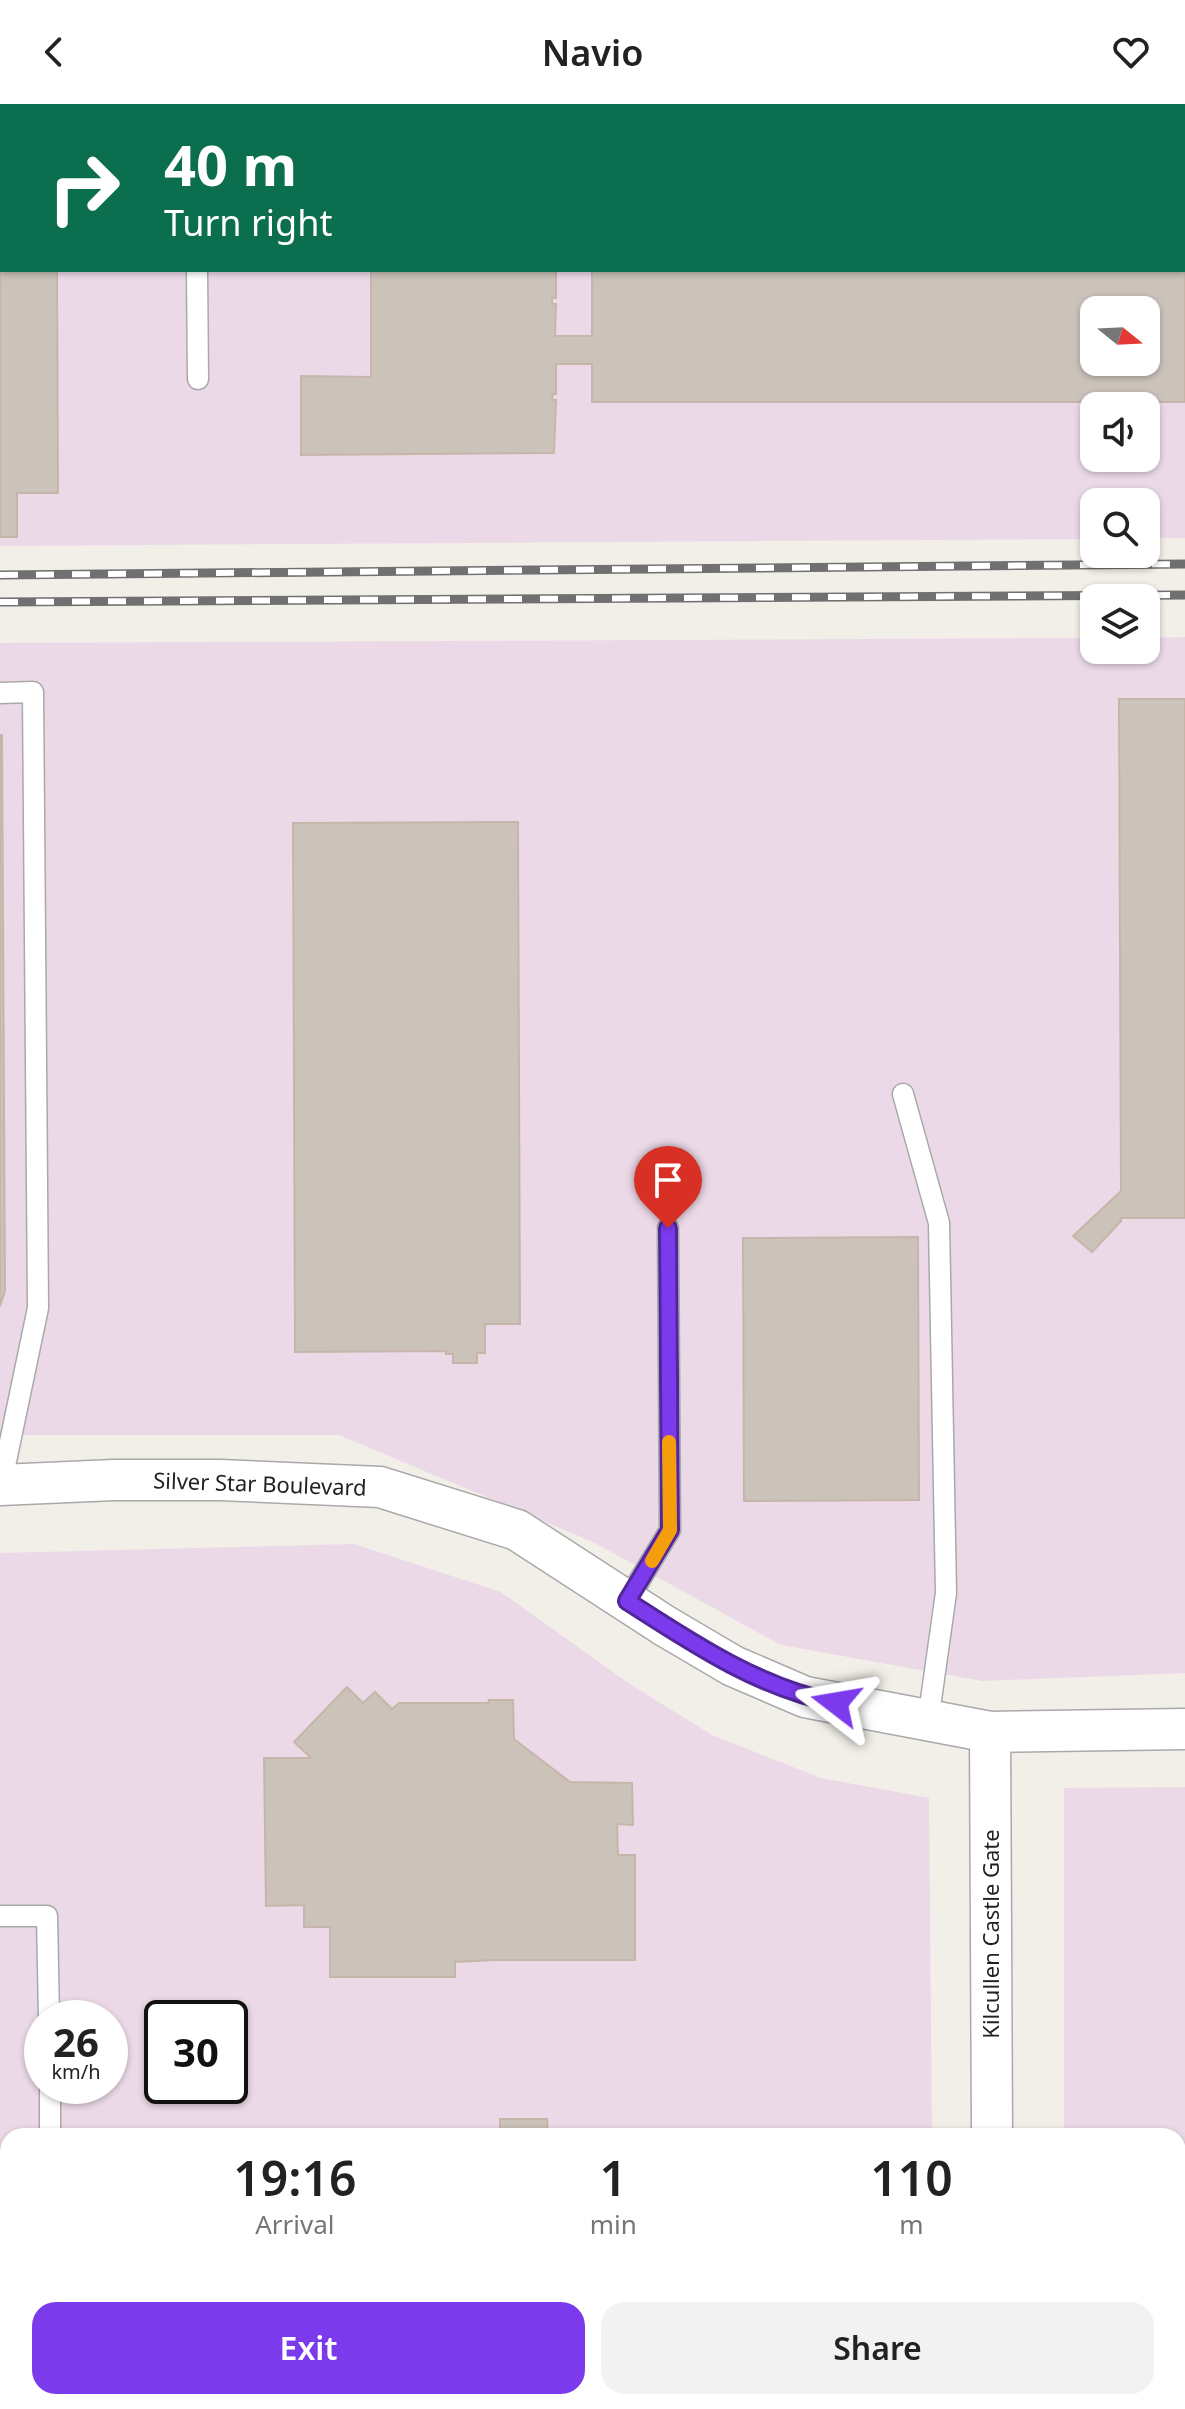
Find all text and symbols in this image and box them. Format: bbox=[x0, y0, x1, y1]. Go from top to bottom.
text: Navio bbox=[542, 28, 643, 77]
icon: back bbox=[32, 30, 76, 74]
icon: heart bbox=[1109, 30, 1153, 74]
text: 40 m bbox=[164, 126, 297, 202]
icon: right bbox=[32, 136, 136, 240]
text: Turn right bbox=[164, 198, 332, 247]
north arrow bbox=[1080, 296, 1160, 376]
map controls bbox=[1080, 296, 1160, 664]
button: sound bbox=[1080, 392, 1160, 472]
button: search bbox=[1080, 488, 1160, 568]
button: layers bbox=[1080, 584, 1160, 664]
pin bbox=[634, 1146, 702, 1228]
icon: arrive bbox=[646, 1158, 690, 1202]
street label: Silver Star Boulevard bbox=[153, 1464, 367, 1502]
position arrow bbox=[794, 1661, 878, 1745]
street label: Kilcullen Castle Gate bbox=[975, 1829, 1005, 2039]
speed limit sign: 30 bbox=[144, 2000, 248, 2104]
text: 26 bbox=[53, 2014, 99, 2069]
text: km/h bbox=[51, 2058, 101, 2085]
text: 19:16 bbox=[233, 2145, 356, 2210]
text: 1 bbox=[600, 2145, 627, 2210]
text: 110 bbox=[870, 2145, 953, 2210]
text: Arrival bbox=[255, 2206, 335, 2242]
text: min bbox=[590, 2206, 637, 2242]
text: m bbox=[899, 2206, 924, 2242]
button: Exit bbox=[32, 2302, 585, 2394]
button: Share bbox=[601, 2302, 1154, 2394]

